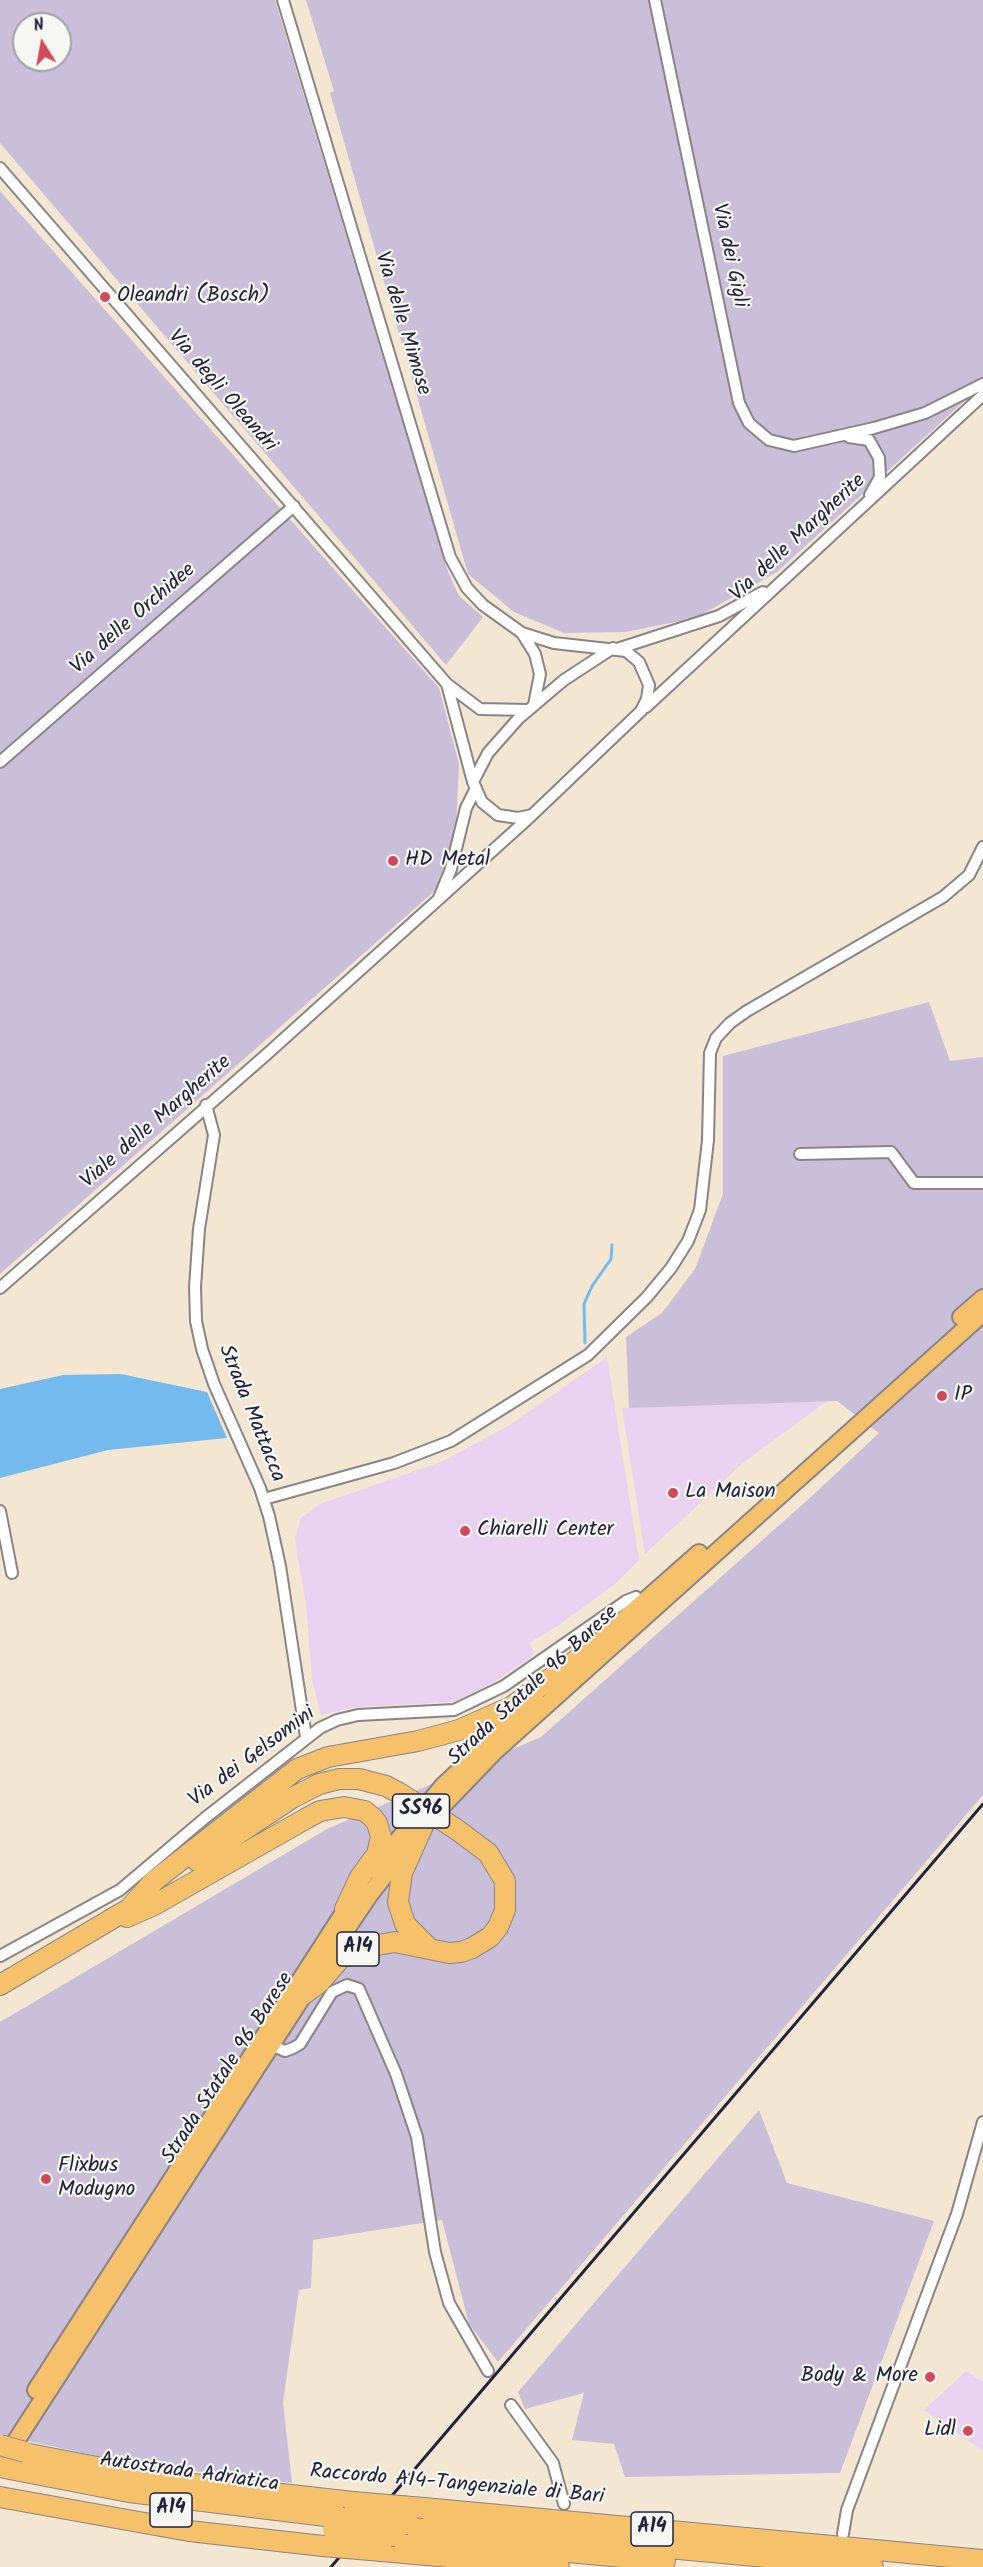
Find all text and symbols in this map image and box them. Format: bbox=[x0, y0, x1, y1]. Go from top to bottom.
north arrow bbox=[12, 12, 72, 72]
text: N bbox=[31, 13, 46, 39]
street label: Via dei Gigli bbox=[705, 202, 751, 310]
street label: Via delle Mimose bbox=[367, 249, 435, 399]
place label: Oleandri (Bosch) bbox=[117, 284, 270, 310]
marker: Oleandri (Bosch) bbox=[98, 290, 112, 304]
street label: Via degli Oleandri bbox=[161, 326, 281, 458]
street label: Via delle Margherite bbox=[726, 470, 872, 608]
street label: Via delle Orchidee bbox=[66, 559, 202, 681]
place label: HD Metal bbox=[405, 848, 490, 874]
marker: HD Metal bbox=[386, 854, 400, 868]
street label: Viale delle Margherite bbox=[77, 1051, 237, 1195]
street label: Strada Mattacca bbox=[211, 1342, 289, 1486]
place label: IP bbox=[954, 1383, 972, 1409]
marker: IP bbox=[935, 1389, 949, 1403]
place label: La Maison bbox=[685, 1480, 776, 1506]
marker: La Maison bbox=[666, 1486, 680, 1500]
place label: Chiarelli Center bbox=[477, 1518, 614, 1544]
marker: Chiarelli Center bbox=[458, 1524, 472, 1538]
street label: Strada Statale 96 Barese bbox=[444, 1602, 624, 1772]
street label: Via dei Gelsomini bbox=[185, 1702, 321, 1814]
road number: SS96 bbox=[392, 1794, 450, 1828]
road number: A14 bbox=[337, 1932, 379, 1966]
street label: Strada Statale 96 Barese bbox=[158, 1968, 300, 2170]
place label: Flixbus Modugno bbox=[58, 2154, 135, 2204]
marker: Flixbus Modugno bbox=[39, 2172, 53, 2186]
place label: Body & More bbox=[801, 2364, 918, 2390]
marker: Body & More bbox=[923, 2370, 937, 2384]
place label: Lidl bbox=[924, 2418, 956, 2444]
marker: Lidl bbox=[961, 2424, 975, 2438]
street label: Autostrada Adriatica bbox=[98, 2449, 280, 2499]
street label: Raccordo A14-Tangenziale di Bari bbox=[309, 2461, 605, 2511]
road number: A14 bbox=[150, 2493, 192, 2527]
road number: A14 bbox=[631, 2512, 673, 2546]

